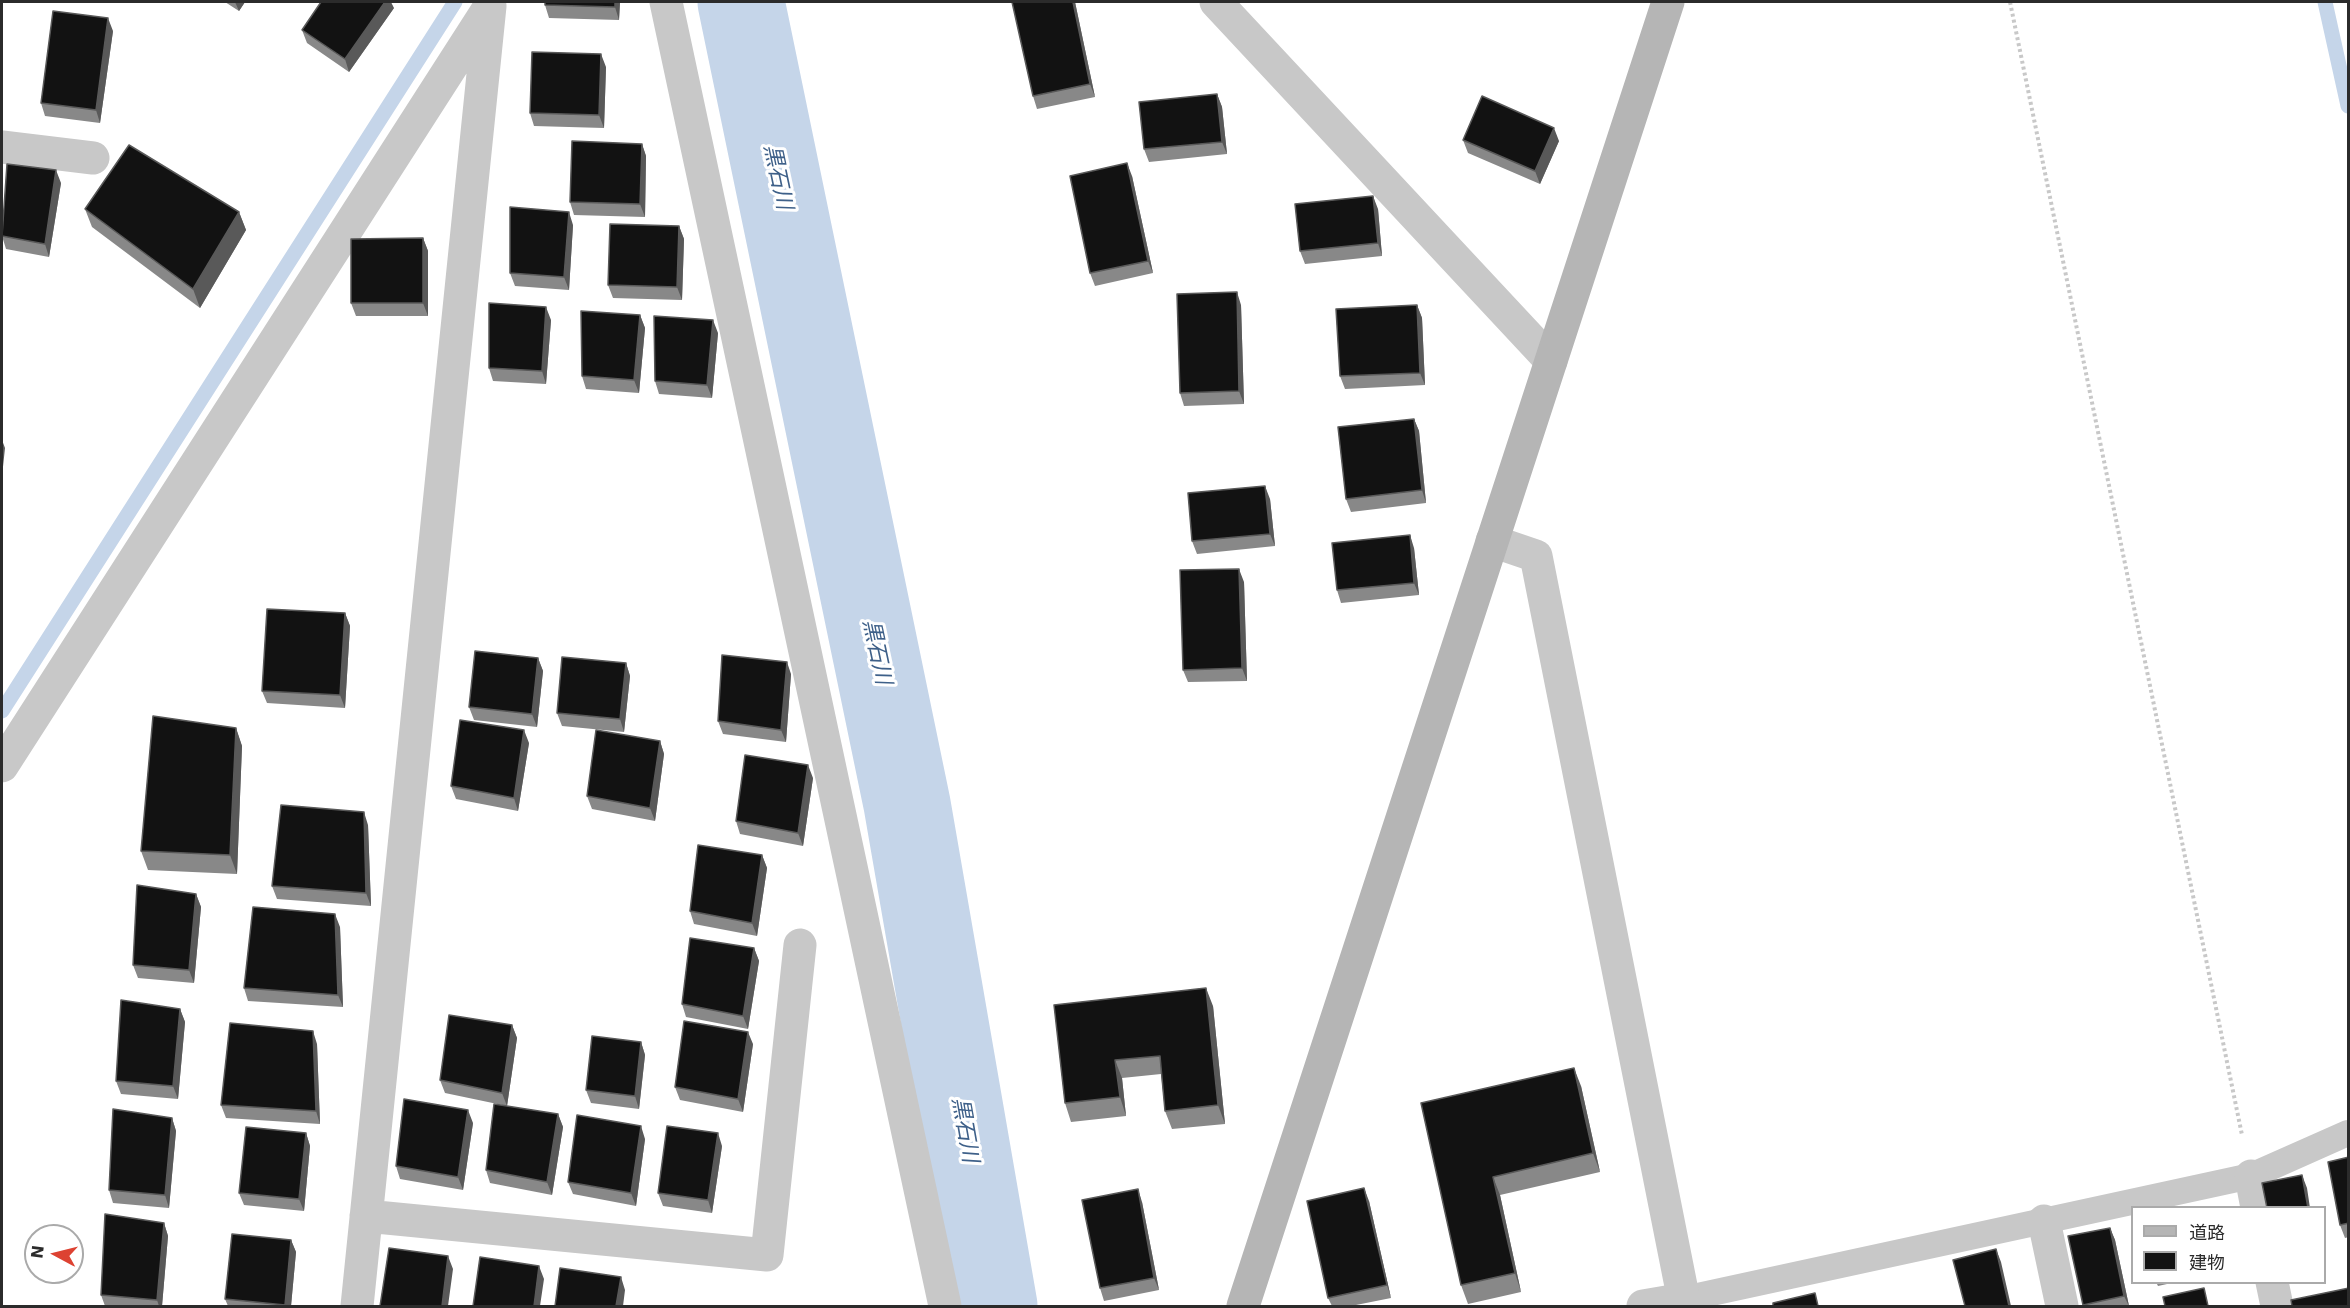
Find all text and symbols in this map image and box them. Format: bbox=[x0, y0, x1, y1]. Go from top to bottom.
water label: 黒石川 bbox=[757, 142, 797, 212]
water label: 黒石川 bbox=[856, 617, 896, 687]
water label: 黒石川 bbox=[945, 1095, 983, 1165]
legend bbox=[2131, 1206, 2326, 1284]
text: 道路 bbox=[2189, 1222, 2225, 1243]
north arrow bbox=[24, 1224, 84, 1284]
text: N bbox=[27, 1244, 48, 1260]
text: 建物 bbox=[2189, 1252, 2225, 1273]

